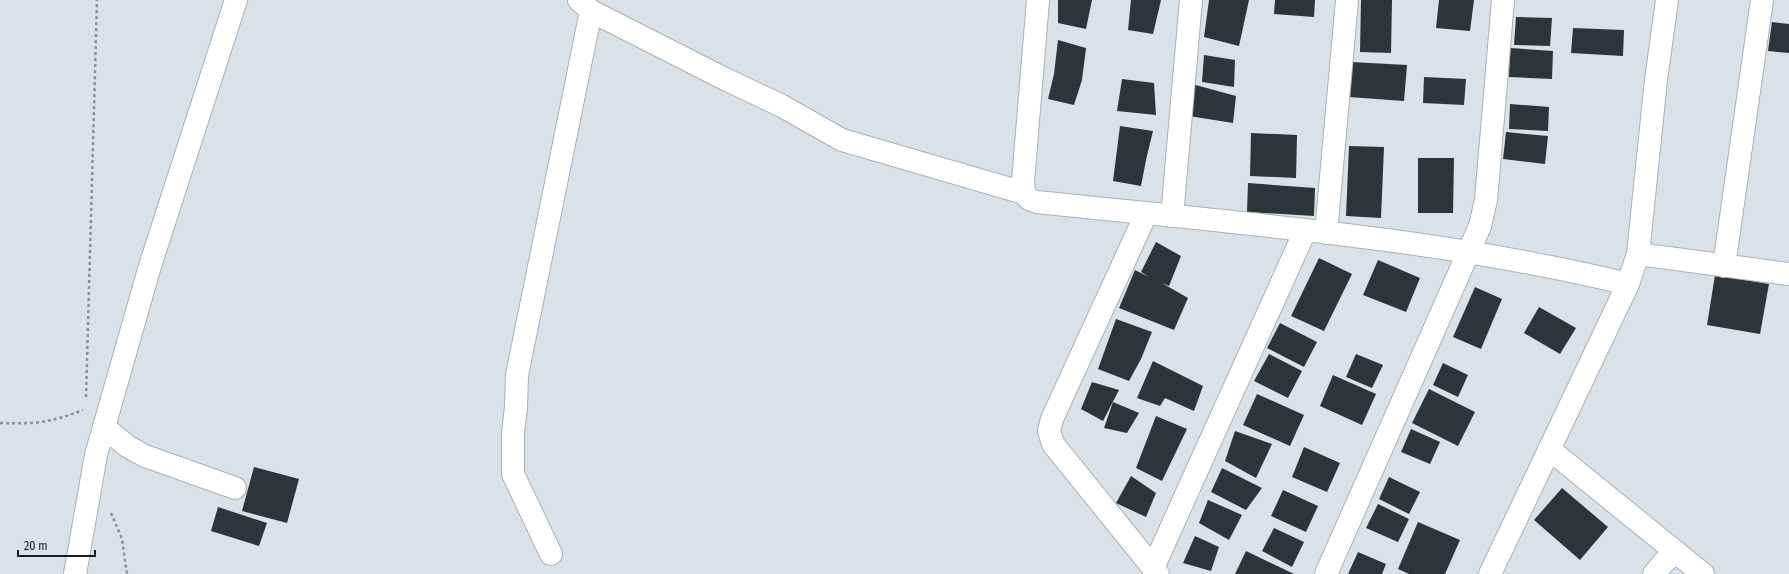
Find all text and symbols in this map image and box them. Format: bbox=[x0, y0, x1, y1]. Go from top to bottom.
scale bar bbox=[18, 532, 95, 558]
text: 20 m bbox=[24, 539, 48, 553]

